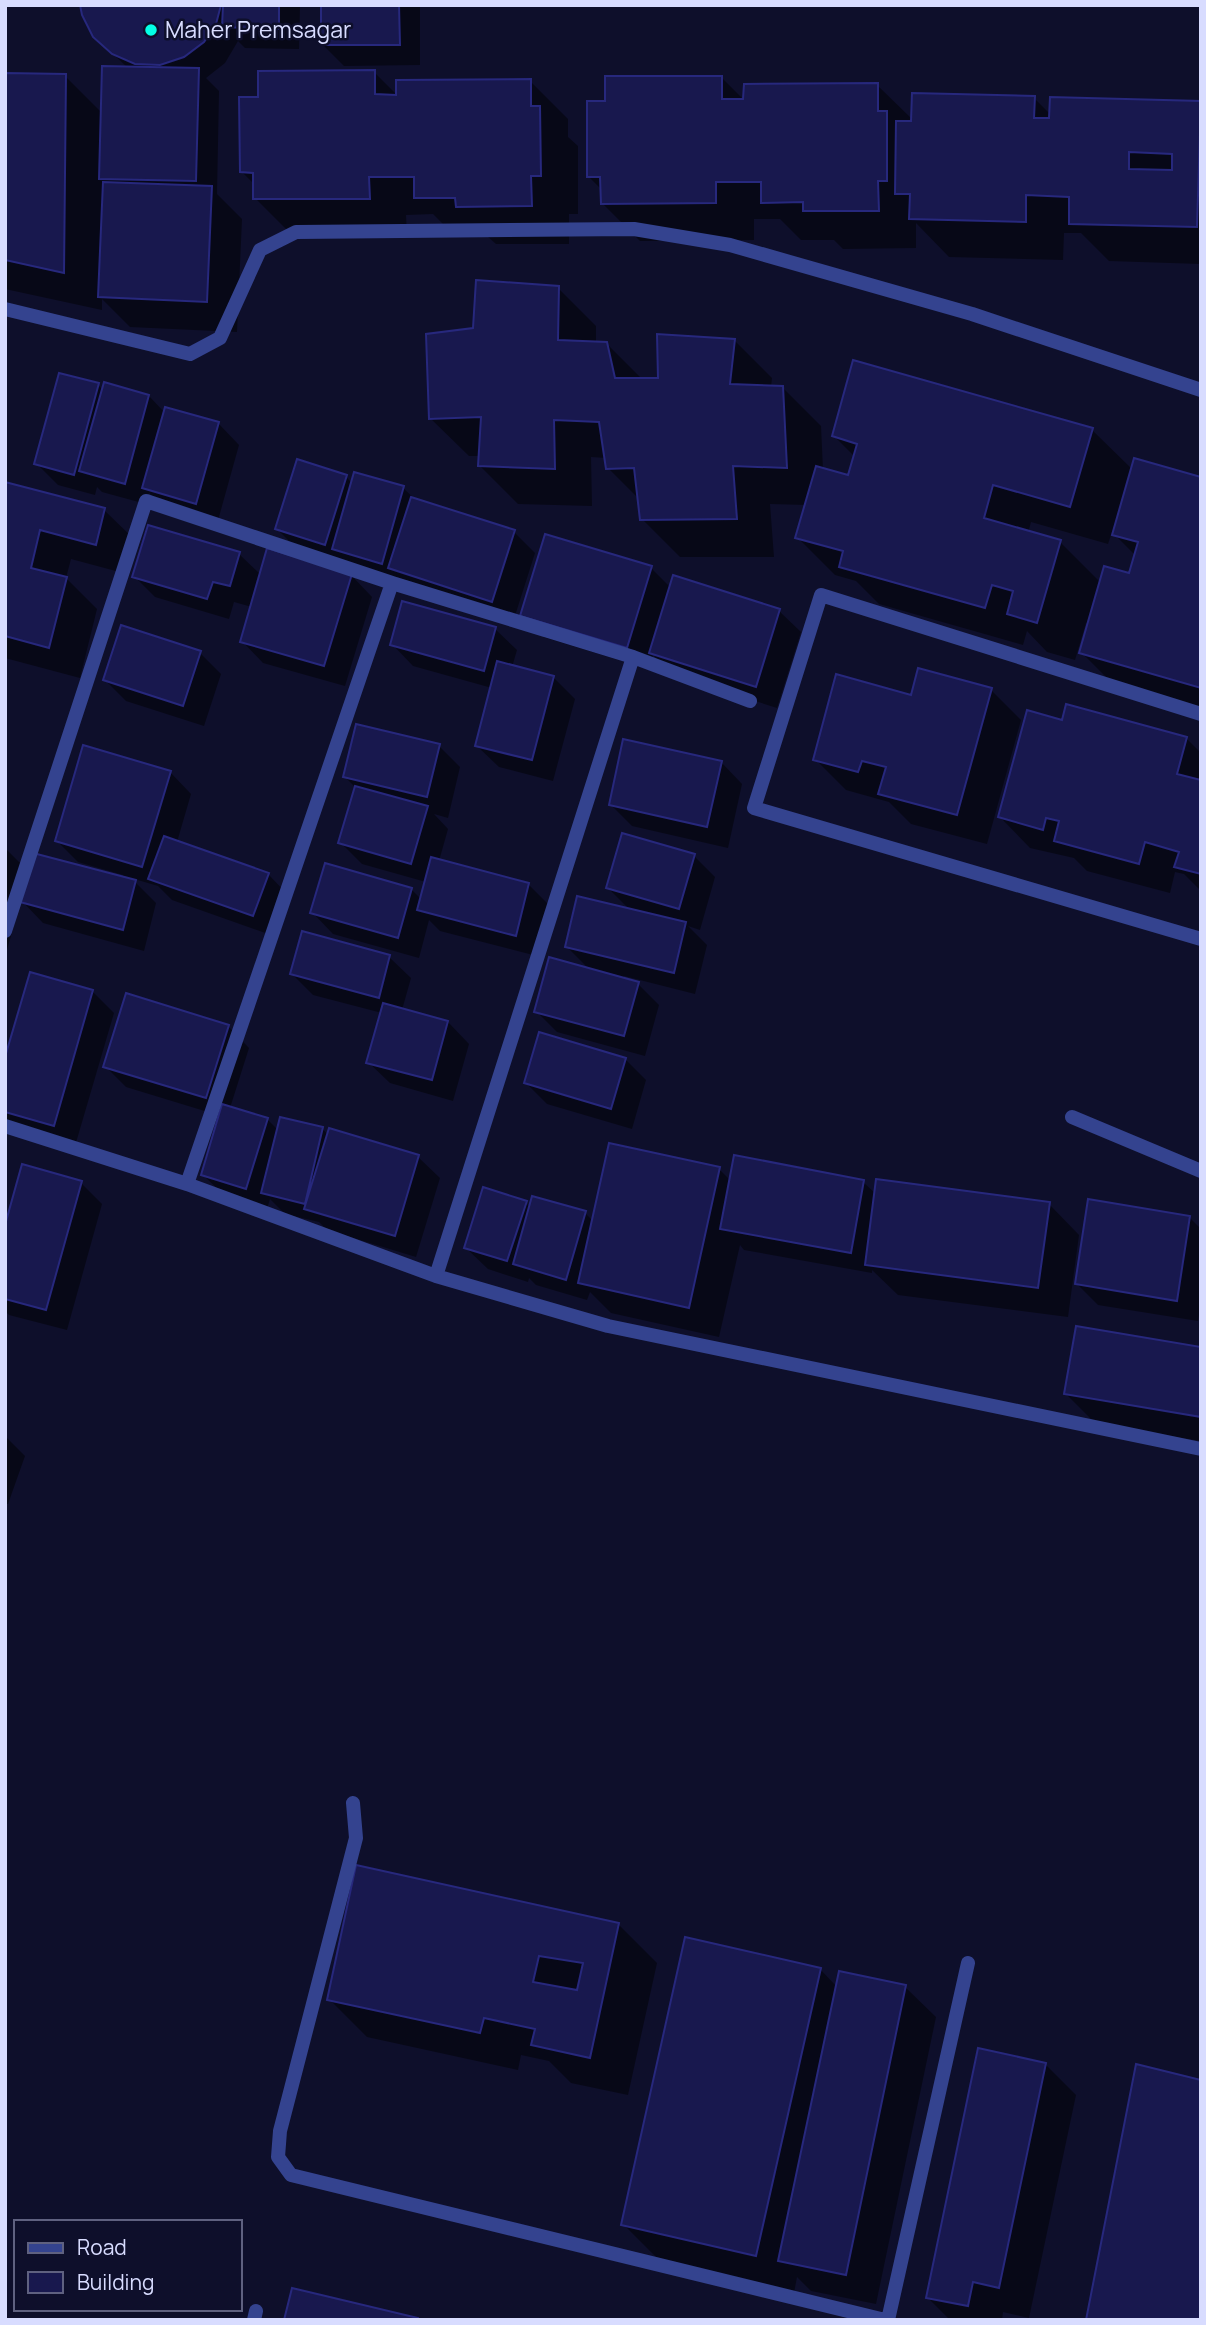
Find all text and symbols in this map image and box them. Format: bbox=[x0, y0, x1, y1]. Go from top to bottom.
place label: Maher Premsagar bbox=[165, 13, 351, 45]
marker: Maher Premsagar bbox=[143, 22, 159, 38]
legend bbox=[14, 2220, 242, 2311]
text: Road bbox=[77, 2233, 127, 2261]
text: Building bbox=[77, 2268, 154, 2296]

